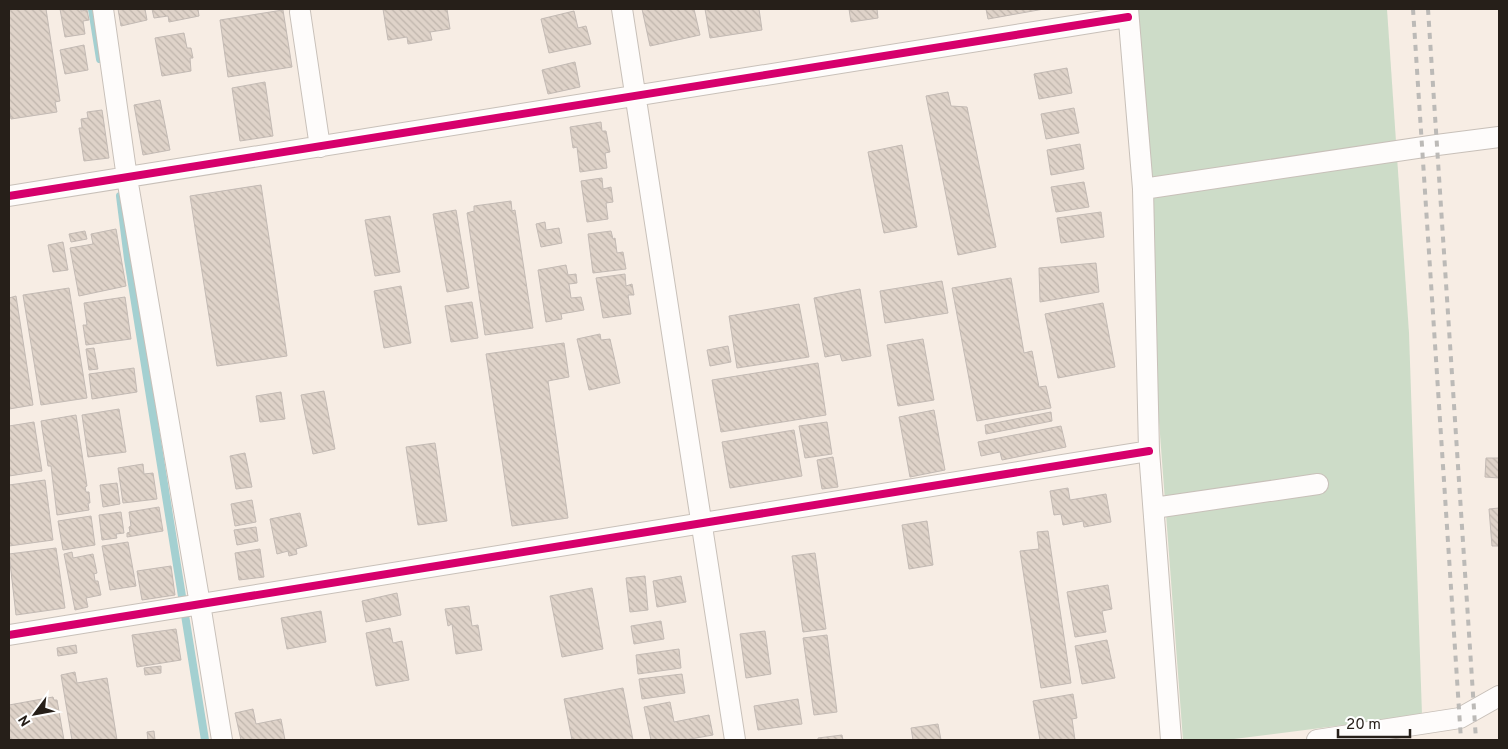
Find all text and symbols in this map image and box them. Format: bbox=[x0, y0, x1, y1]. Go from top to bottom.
north arrow bbox=[10, 689, 60, 739]
scale bar bbox=[1338, 706, 1410, 738]
text: N bbox=[15, 711, 35, 729]
text: 20 m bbox=[1346, 716, 1381, 735]

